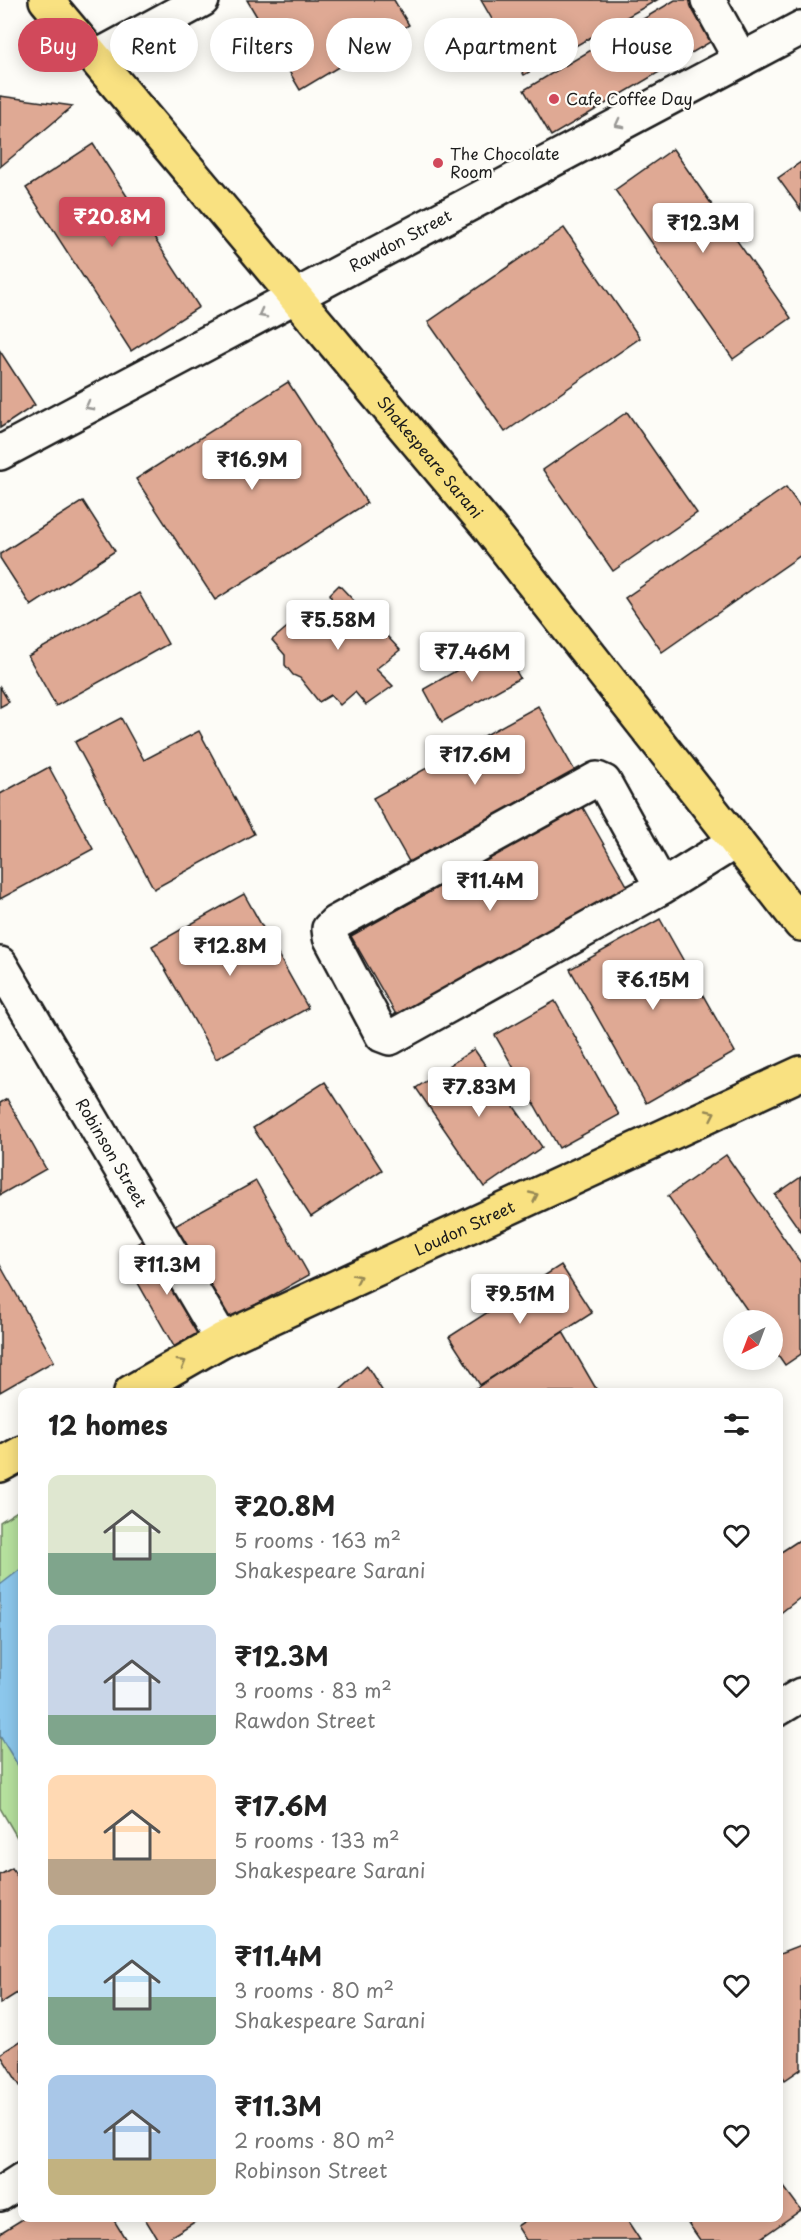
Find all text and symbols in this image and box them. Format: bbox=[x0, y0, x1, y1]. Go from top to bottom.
chip: Buy bbox=[18, 18, 98, 72]
chip: Rent bbox=[110, 18, 198, 72]
chip: Filters bbox=[210, 18, 314, 72]
chip: New bbox=[326, 18, 412, 72]
chip: Apartment bbox=[424, 18, 578, 72]
chip: House bbox=[590, 18, 694, 72]
place label: Cafe Coffee Day bbox=[566, 86, 693, 110]
marker: Cafe Coffee Day bbox=[547, 92, 561, 106]
one-way arrow bbox=[615, 117, 626, 128]
place label: The Chocolate Room bbox=[450, 141, 560, 183]
marker: The Chocolate Room bbox=[431, 156, 445, 170]
pin: ₹20.8M bbox=[63, 197, 161, 248]
text: ₹20.8M bbox=[73, 201, 151, 231]
street label: Rawdon Street bbox=[344, 202, 456, 277]
pin: ₹12.3M bbox=[654, 203, 752, 254]
text: ₹12.3M bbox=[667, 207, 739, 237]
one-way arrow bbox=[257, 307, 268, 318]
street label: Shakespeare Sarani bbox=[372, 390, 489, 523]
one-way arrow bbox=[85, 399, 96, 410]
pin: ₹16.9M bbox=[203, 440, 301, 491]
text: ₹16.9M bbox=[216, 444, 288, 474]
pin: ₹5.58M bbox=[289, 600, 387, 651]
text: ₹5.58M bbox=[300, 604, 376, 634]
pin: ₹7.46M bbox=[423, 632, 521, 683]
text: ₹7.46M bbox=[434, 636, 510, 666]
pin: ₹17.6M bbox=[426, 735, 524, 786]
text: ₹17.6M bbox=[439, 739, 511, 769]
pin: ₹11.4M bbox=[441, 861, 539, 912]
text: ₹11.4M bbox=[456, 865, 524, 895]
pin: ₹12.8M bbox=[181, 926, 279, 977]
text: ₹12.8M bbox=[193, 930, 267, 960]
pin: ₹6.15M bbox=[604, 960, 702, 1011]
text: ₹6.15M bbox=[616, 964, 690, 994]
pin: ₹7.83M bbox=[430, 1067, 528, 1118]
text: ₹7.83M bbox=[442, 1071, 516, 1101]
street label: Robinson Street bbox=[71, 1093, 154, 1212]
one-way arrow bbox=[705, 1110, 716, 1122]
one-way arrow bbox=[528, 1191, 539, 1203]
street label: Loudon Street bbox=[410, 1193, 519, 1261]
pin: ₹11.3M bbox=[118, 1245, 216, 1296]
text: ₹11.3M bbox=[133, 1249, 201, 1279]
one-way arrow bbox=[351, 1273, 362, 1285]
pin: ₹9.51M bbox=[471, 1274, 569, 1325]
text: ₹9.51M bbox=[485, 1278, 555, 1308]
north arrow bbox=[723, 1310, 783, 1370]
map controls bbox=[723, 1310, 783, 1370]
one-way arrow bbox=[176, 1359, 186, 1370]
text: 12 homes bbox=[48, 1405, 168, 1444]
icon: filters bbox=[720, 1408, 753, 1441]
text: ₹20.8M bbox=[234, 1486, 335, 1525]
icon: home bbox=[96, 1499, 168, 1571]
icon: heart bbox=[720, 1519, 753, 1552]
text: 5 rooms · 163 m² bbox=[234, 1525, 401, 1555]
text: Shakespeare Sarani bbox=[234, 1555, 426, 1585]
text: ₹12.3M bbox=[234, 1636, 329, 1675]
icon: home bbox=[96, 1649, 168, 1721]
icon: heart bbox=[720, 1669, 753, 1702]
text: 3 rooms · 83 m² bbox=[234, 1675, 392, 1705]
text: Rawdon Street bbox=[234, 1705, 376, 1735]
text: ₹17.6M bbox=[234, 1786, 328, 1825]
icon: home bbox=[96, 1799, 168, 1871]
icon: heart bbox=[720, 1819, 753, 1852]
text: 5 rooms · 133 m² bbox=[234, 1825, 400, 1855]
text: Shakespeare Sarani bbox=[234, 1855, 426, 1885]
text: ₹11.4M bbox=[234, 1936, 322, 1975]
icon: home bbox=[96, 1949, 168, 2021]
icon: heart bbox=[720, 1969, 753, 2002]
text: 3 rooms · 80 m² bbox=[234, 1975, 394, 2005]
text: Shakespeare Sarani bbox=[234, 2005, 426, 2035]
text: ₹11.3M bbox=[234, 2086, 322, 2125]
icon: home bbox=[96, 2099, 168, 2171]
icon: heart bbox=[720, 2119, 753, 2152]
text: 2 rooms · 80 m² bbox=[234, 2125, 395, 2155]
text: Robinson Street bbox=[234, 2155, 388, 2185]

